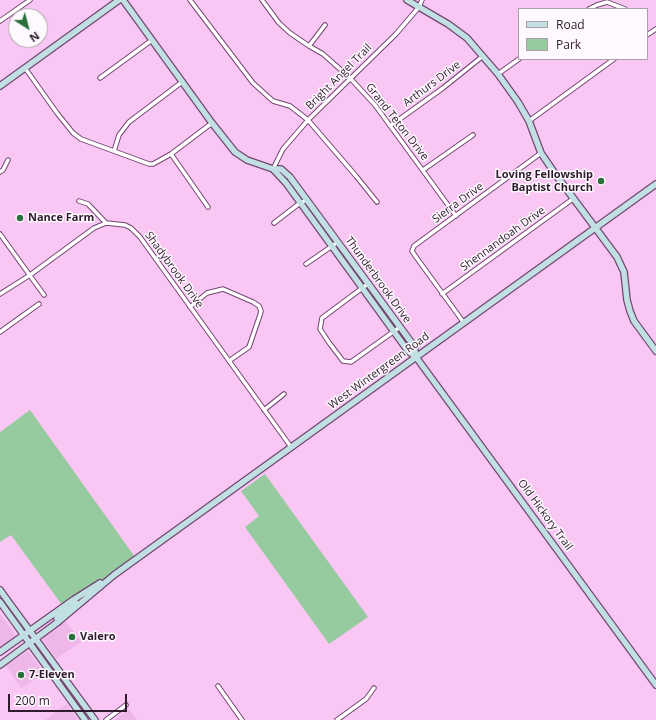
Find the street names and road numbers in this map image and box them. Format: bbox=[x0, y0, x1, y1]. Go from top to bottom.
street label: Bright Angel Trail bbox=[303, 41, 375, 113]
street label: Arthurs Drive bbox=[401, 58, 463, 110]
street label: Grand Teton Drive bbox=[363, 81, 431, 163]
street label: Sierra Drive bbox=[430, 180, 486, 226]
street label: Shennandoah Drive bbox=[458, 204, 548, 274]
street label: Shadybrook Drive bbox=[142, 229, 206, 311]
street label: Thunderbrook Drive bbox=[342, 234, 414, 326]
street label: West Wintergreen Road bbox=[326, 330, 432, 412]
street label: Old Hickory Trail bbox=[515, 477, 575, 553]

